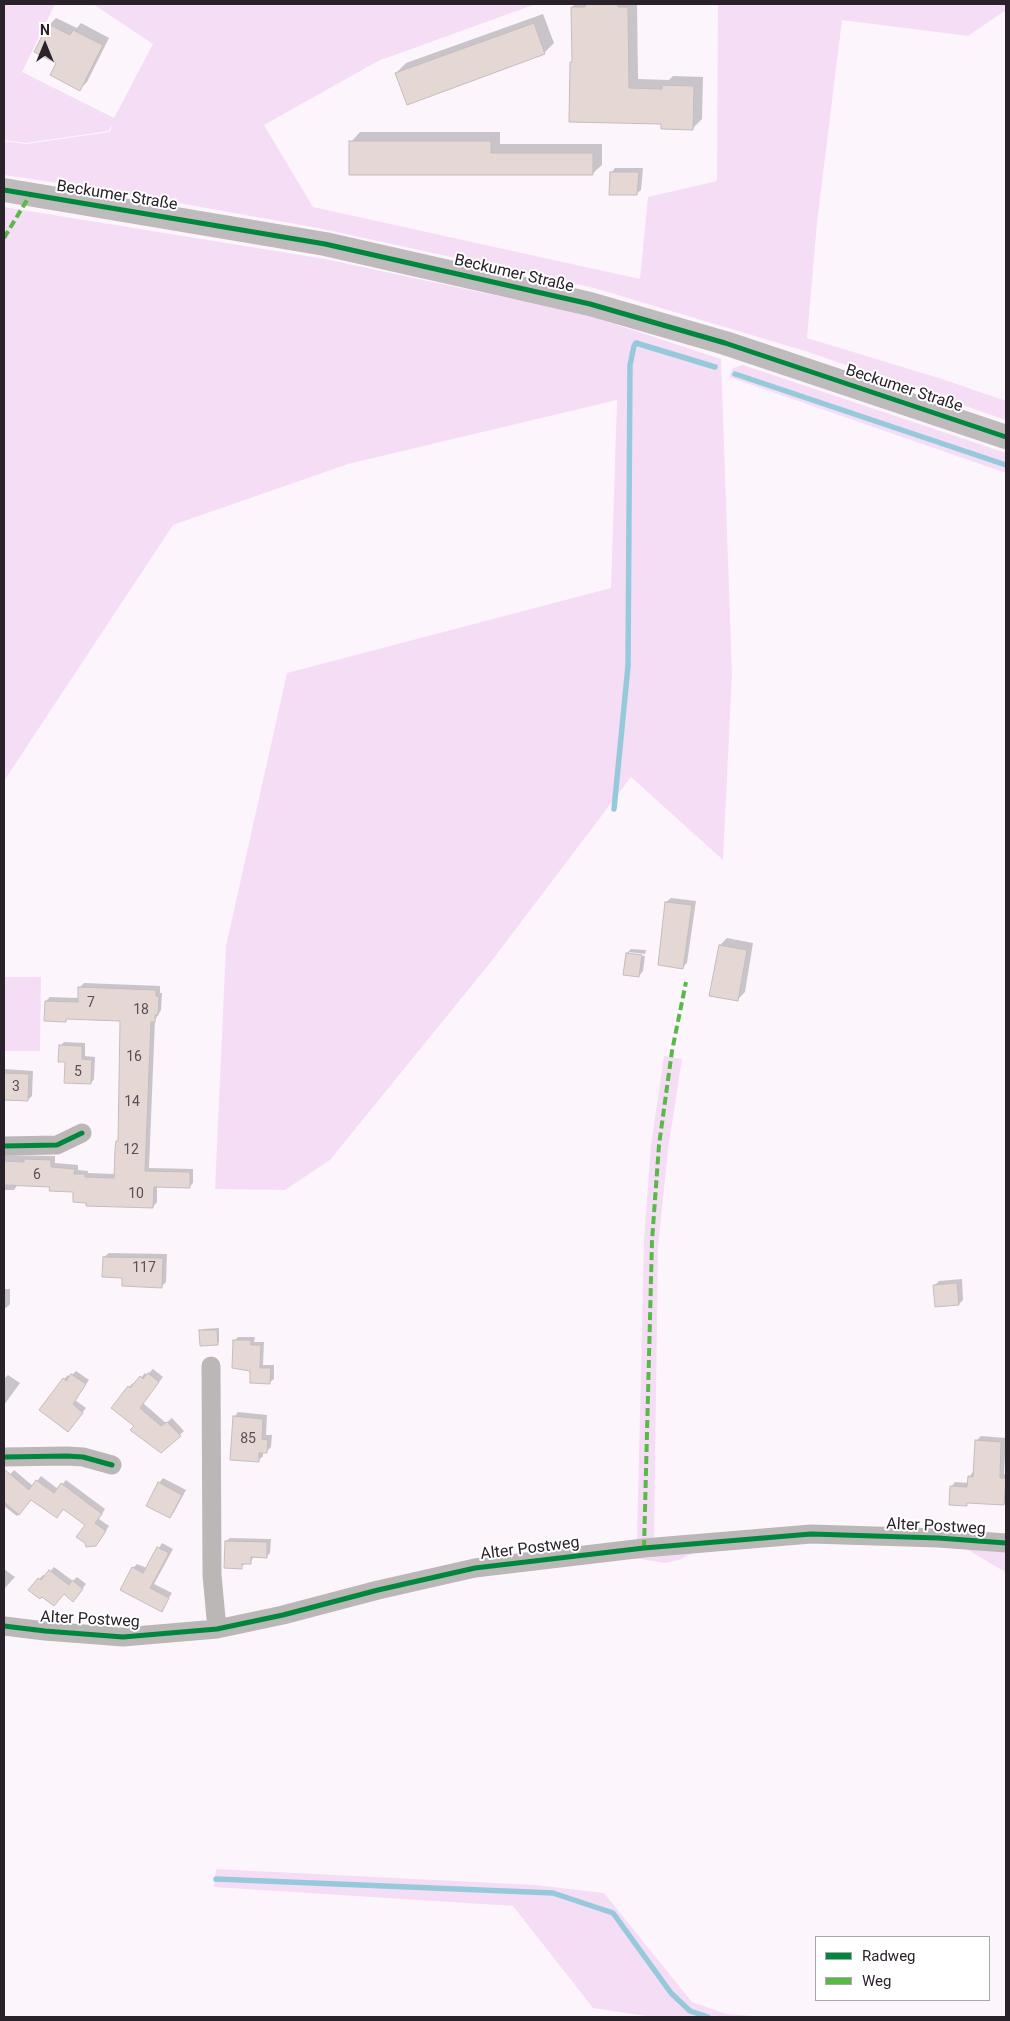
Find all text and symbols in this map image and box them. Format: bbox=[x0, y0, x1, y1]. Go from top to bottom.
north arrow bbox=[20, 20, 70, 70]
text: N bbox=[40, 22, 50, 38]
street label: Beckumer Straße bbox=[55, 177, 179, 215]
street label: Beckumer Straße bbox=[452, 251, 576, 297]
street label: Beckumer Straße bbox=[843, 361, 965, 417]
house number: 7 bbox=[87, 995, 95, 1011]
house number: 18 bbox=[133, 1002, 149, 1018]
house number: 16 bbox=[126, 1049, 142, 1065]
house number: 5 bbox=[74, 1064, 82, 1080]
house number: 3 bbox=[12, 1079, 20, 1095]
house number: 14 bbox=[124, 1094, 140, 1110]
house number: 12 bbox=[123, 1142, 139, 1158]
house number: 6 bbox=[33, 1167, 41, 1183]
house number: 10 bbox=[128, 1186, 144, 1202]
house number: 117 bbox=[132, 1260, 156, 1276]
house number: 85 bbox=[240, 1431, 256, 1447]
street label: Alter Postweg bbox=[886, 1515, 986, 1539]
street label: Alter Postweg bbox=[479, 1533, 581, 1565]
street label: Alter Postweg bbox=[40, 1608, 140, 1632]
legend bbox=[815, 1936, 990, 2001]
text: Radweg bbox=[862, 1947, 916, 1965]
text: Weg bbox=[862, 1972, 891, 1990]

